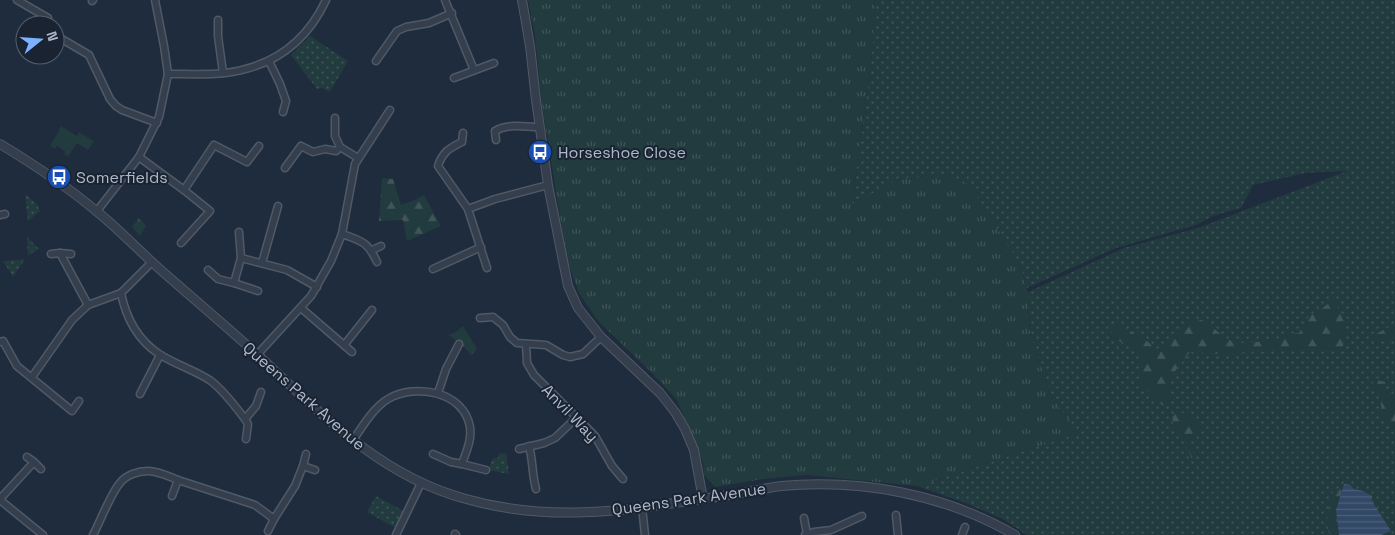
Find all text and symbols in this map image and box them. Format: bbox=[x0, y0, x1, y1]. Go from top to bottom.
north arrow bbox=[15, 15, 65, 65]
text: N bbox=[42, 29, 62, 43]
bus stop icon: Horseshoe Close bbox=[527, 139, 553, 165]
place label: Horseshoe Close bbox=[558, 142, 686, 163]
bus stop icon: Somerfields bbox=[46, 164, 72, 190]
place label: Somerfields bbox=[76, 167, 168, 188]
street label: Queens Park Avenue bbox=[238, 337, 370, 455]
street label: Anvil Way bbox=[537, 380, 603, 446]
street label: Queens Park Avenue bbox=[611, 478, 767, 520]

